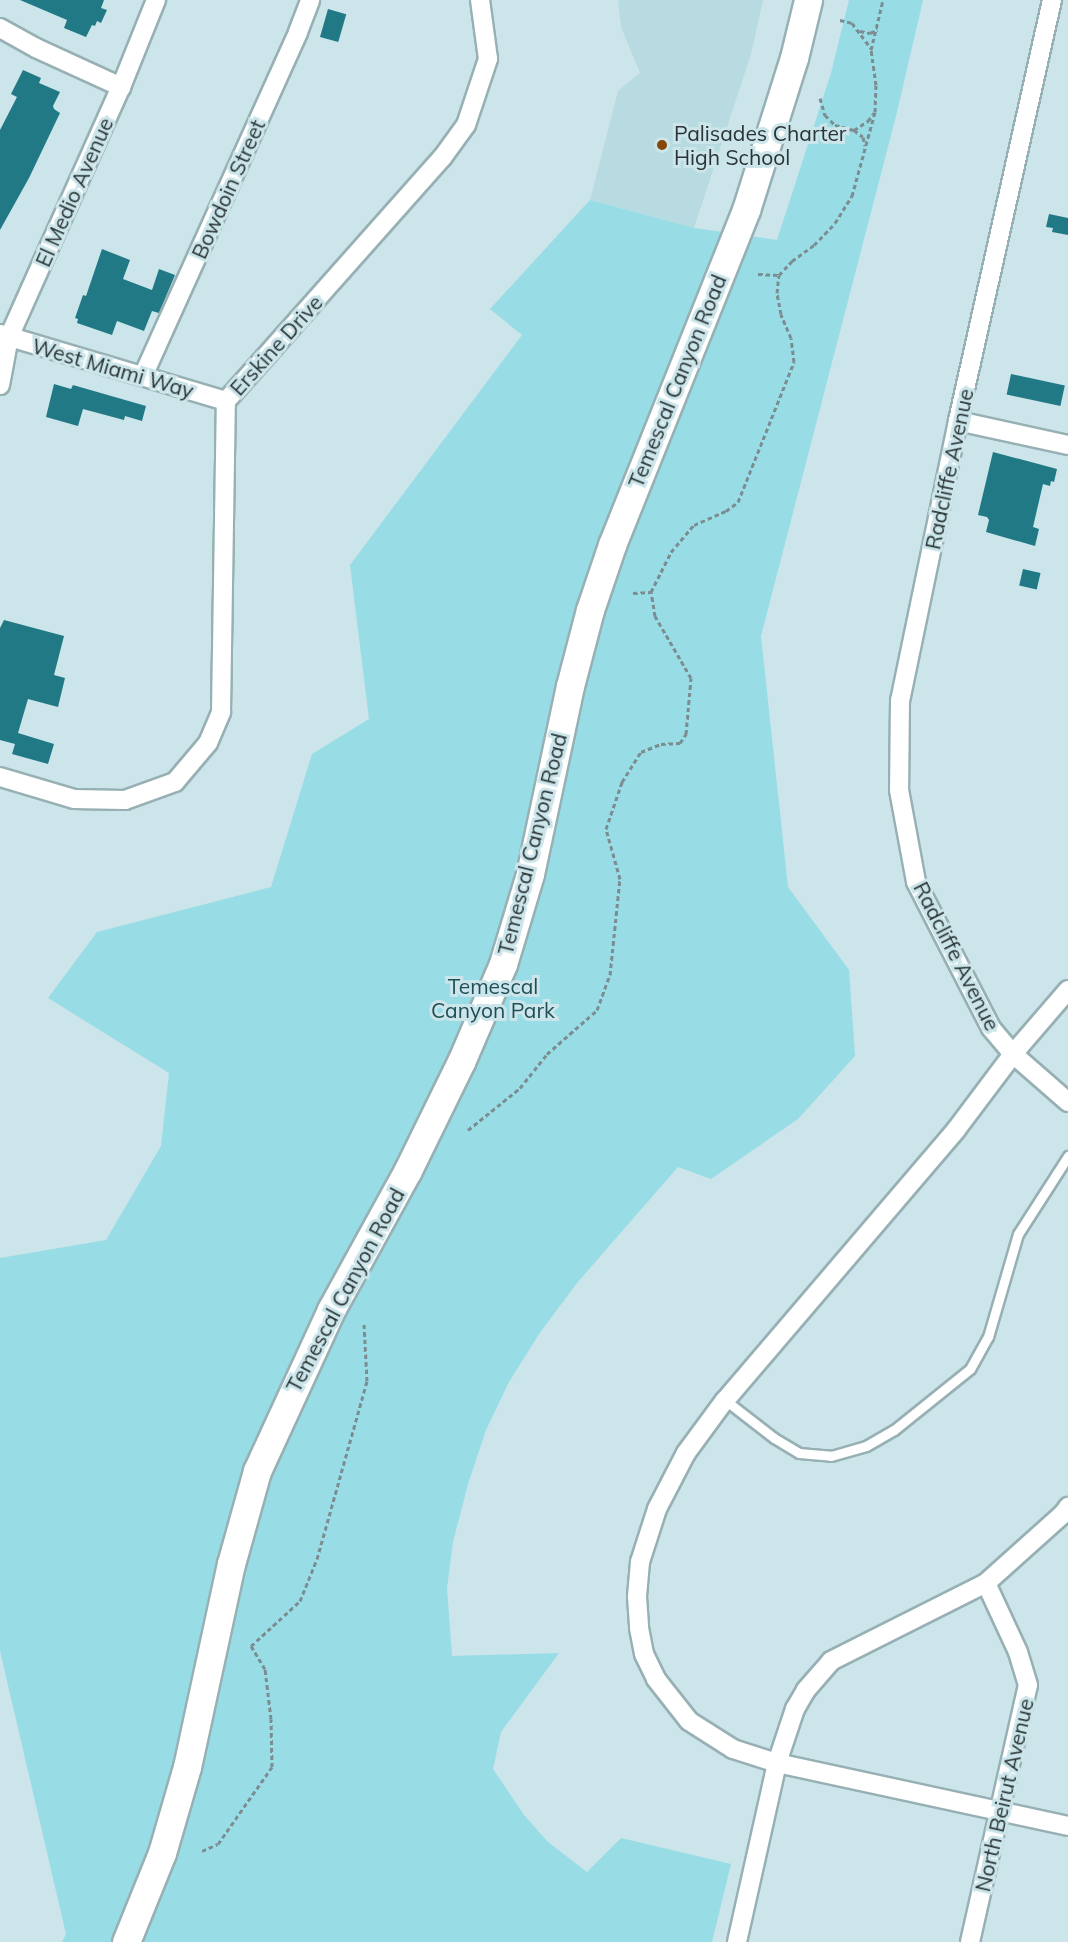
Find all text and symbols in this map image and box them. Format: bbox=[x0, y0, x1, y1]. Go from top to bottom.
street label: El Medio Avenue bbox=[30, 114, 118, 270]
street label: Bowdoin Street bbox=[186, 116, 270, 262]
place label: Palisades Charter High School bbox=[674, 120, 846, 170]
marker: Palisades Charter High School bbox=[655, 138, 669, 152]
street label: Temescal Canyon Road bbox=[623, 271, 731, 491]
street label: Erskine Drive bbox=[224, 290, 328, 400]
street label: West Miami Way bbox=[29, 333, 197, 403]
street label: Radcliffe Avenue bbox=[920, 386, 978, 552]
street label: Temescal Canyon Road bbox=[492, 731, 572, 957]
street label: Radcliffe Avenue bbox=[909, 877, 1005, 1035]
park label: Temescal Canyon Park bbox=[431, 973, 555, 1023]
street label: Temescal Canyon Road bbox=[281, 1184, 409, 1396]
street label: North Beirut Avenue bbox=[970, 1696, 1038, 1894]

